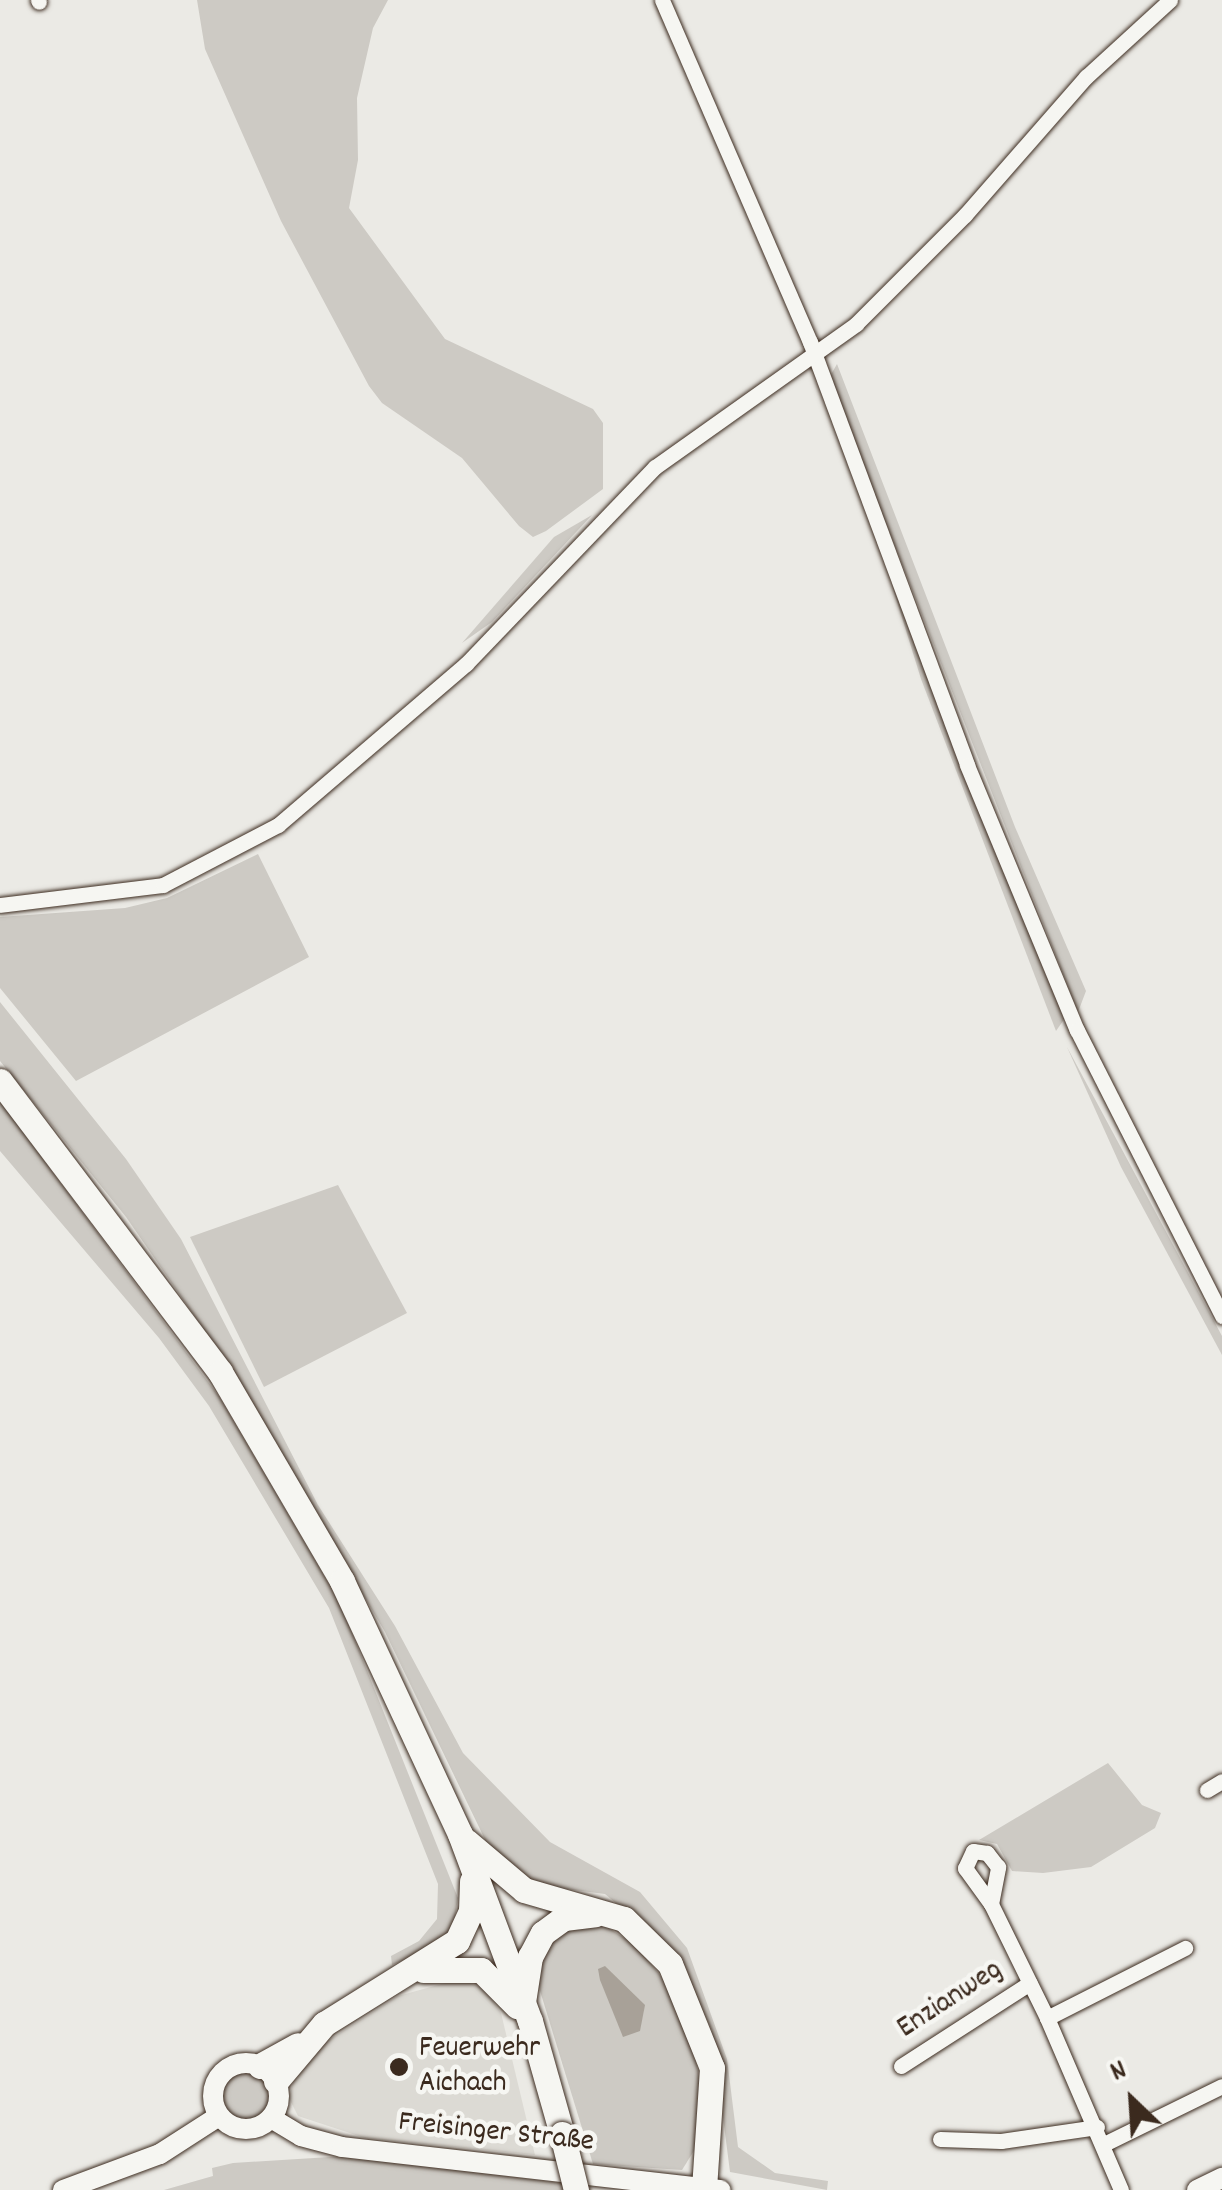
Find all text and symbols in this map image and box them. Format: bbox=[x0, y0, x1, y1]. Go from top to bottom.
street label: Enzianweg bbox=[892, 1954, 1010, 2048]
place label: Feuerwehr Aichach bbox=[419, 2032, 540, 2102]
north arrow bbox=[1082, 2050, 1182, 2150]
text: N bbox=[1105, 2052, 1134, 2094]
marker: Feuerwehr Aichach bbox=[388, 2056, 410, 2078]
street label: Freisinger Straße bbox=[396, 2106, 596, 2162]

